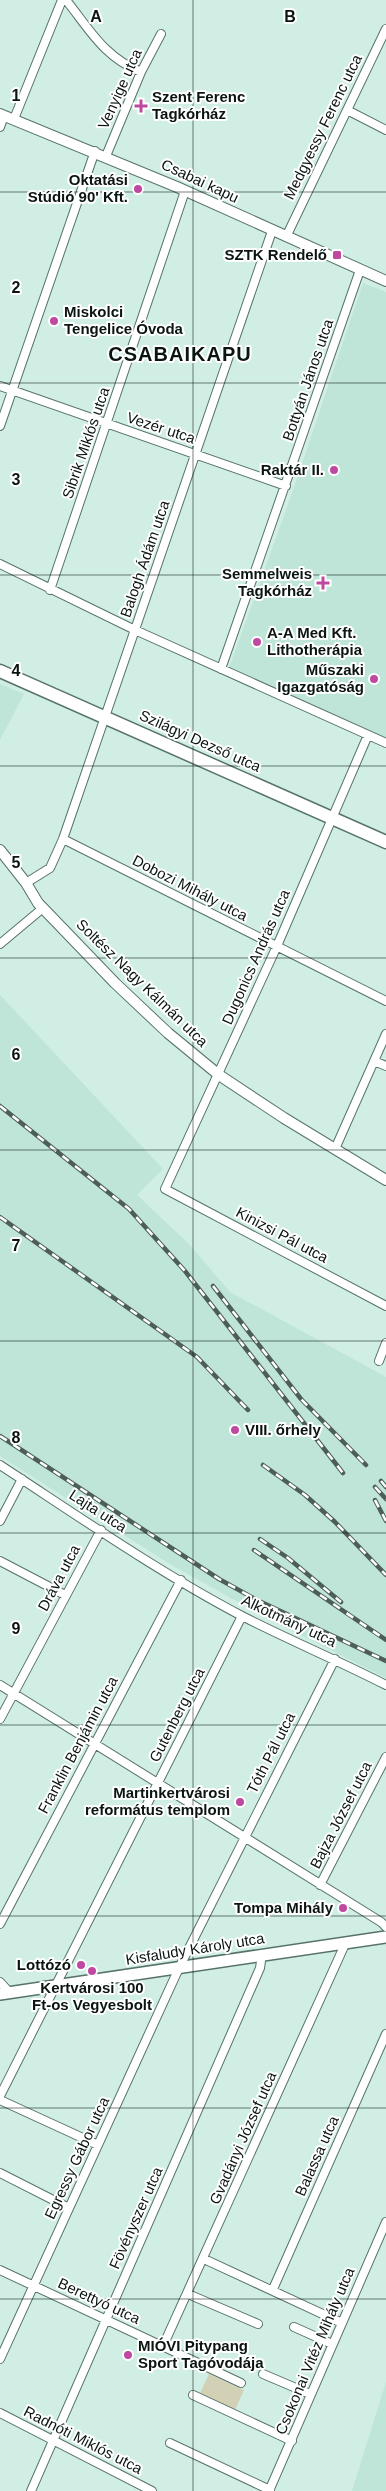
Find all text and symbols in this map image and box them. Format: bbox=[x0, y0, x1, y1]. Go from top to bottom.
text: A bbox=[90, 8, 102, 25]
text: B bbox=[284, 8, 296, 25]
street label: Venyige utca bbox=[94, 46, 145, 131]
street label: Medgyessy Ferenc utca bbox=[280, 51, 365, 202]
text: 1 bbox=[12, 87, 21, 104]
place label: Szent Ferenc Tagkórház bbox=[152, 88, 245, 122]
marker: Szent Ferenc Tagkórház bbox=[134, 99, 148, 113]
street label: Csabai kapu bbox=[159, 155, 242, 206]
place label: Oktatási Stúdió 90' Kft. bbox=[28, 171, 128, 205]
marker: Oktatási Stúdió 90' Kft. bbox=[132, 183, 144, 195]
place label: SZTK Rendelő bbox=[224, 246, 327, 263]
marker: SZTK Rendelő bbox=[331, 249, 343, 261]
text: 2 bbox=[12, 279, 21, 296]
place label: Miskolci Tengelice Óvoda bbox=[64, 303, 184, 337]
marker: Miskolci Tengelice Óvoda bbox=[48, 315, 60, 327]
street label: Bottyán János utca bbox=[279, 316, 337, 443]
district label: CSABAIKAPU bbox=[108, 343, 252, 365]
street label: Sibrik Miklós utca bbox=[58, 384, 113, 501]
street label: Vezér utca bbox=[125, 408, 198, 447]
place label: Raktár II. bbox=[261, 461, 324, 478]
marker: Raktár II. bbox=[328, 464, 340, 476]
text: 3 bbox=[12, 471, 21, 488]
street label: Balogh Ádám utca bbox=[117, 497, 173, 620]
place label: Semmelweis Tagkórház bbox=[222, 565, 312, 599]
marker: Semmelweis Tagkórház bbox=[316, 576, 330, 590]
place label: A-A Med Kft. Lithotherápia bbox=[267, 624, 363, 658]
marker: A-A Med Kft. Lithotherápia bbox=[251, 636, 263, 648]
place label: Műszaki Igazgatóság bbox=[277, 661, 364, 695]
text: 4 bbox=[12, 662, 21, 679]
marker: Műszaki Igazgatóság bbox=[368, 673, 380, 685]
street label: Szilágyi Dezső utca bbox=[137, 706, 264, 775]
street label: Dobozi Mihály utca bbox=[130, 851, 251, 924]
text: 5 bbox=[12, 854, 21, 871]
street label: Dugonics András utca bbox=[218, 886, 293, 1027]
street label: Soltész Nagy Kálmán utca bbox=[73, 915, 212, 1050]
text: 6 bbox=[12, 1046, 21, 1063]
street label: Kinizsi Pál utca bbox=[233, 1203, 332, 1266]
text: 7 bbox=[12, 1237, 21, 1254]
place label: VIII. őrhely bbox=[245, 1421, 322, 1438]
marker: VIII. őrhely bbox=[229, 1424, 241, 1436]
text: 8 bbox=[12, 1429, 21, 1446]
street label: Lajta utca bbox=[66, 1486, 131, 1536]
street label: Dráva utca bbox=[34, 1541, 83, 1614]
street label: Alkotmány utca bbox=[239, 1591, 340, 1650]
text: 9 bbox=[12, 1620, 21, 1637]
street label: Gutenberg utca bbox=[146, 1664, 208, 1765]
street label: Franklin Benjámin utca bbox=[34, 1673, 121, 1816]
street label: Tóth Pál utca bbox=[243, 1709, 298, 1796]
street label: Bajza József utca bbox=[306, 1758, 375, 1871]
place label: Martinkertvárosi református templom bbox=[85, 1784, 230, 1818]
marker: Martinkertvárosi református templom bbox=[234, 1796, 246, 1808]
place label: Tompa Mihály bbox=[234, 1899, 334, 1916]
marker: Tompa Mihály bbox=[337, 1902, 349, 1914]
street label: Kisfaludy Károly utca bbox=[124, 1929, 266, 1968]
place label: Lottózó bbox=[17, 1956, 71, 1973]
marker: Lottózó bbox=[75, 1959, 87, 1971]
marker: Kertvárosi 100 Ft-os Vegyesbolt bbox=[86, 1965, 98, 1977]
place label: Kertvárosi 100 Ft-os Vegyesbolt bbox=[32, 1979, 152, 2013]
street label: Gvadányi József utca bbox=[206, 2068, 280, 2207]
street label: Egressy Gábor utca bbox=[41, 2094, 113, 2221]
street label: Balassa utca bbox=[291, 2113, 342, 2198]
street label: Fövényszer utca bbox=[105, 2163, 166, 2272]
street label: Csokonai Vitéz Mihály utca bbox=[272, 2264, 358, 2437]
street label: Berettyó utca bbox=[56, 2274, 143, 2327]
place label: MIÓVI Pitypang Sport Tagóvodája bbox=[138, 2337, 264, 2371]
marker: MIÓVI Pitypang Sport Tagóvodája bbox=[122, 2349, 134, 2361]
street label: Radnóti Miklós utca bbox=[21, 2402, 146, 2477]

